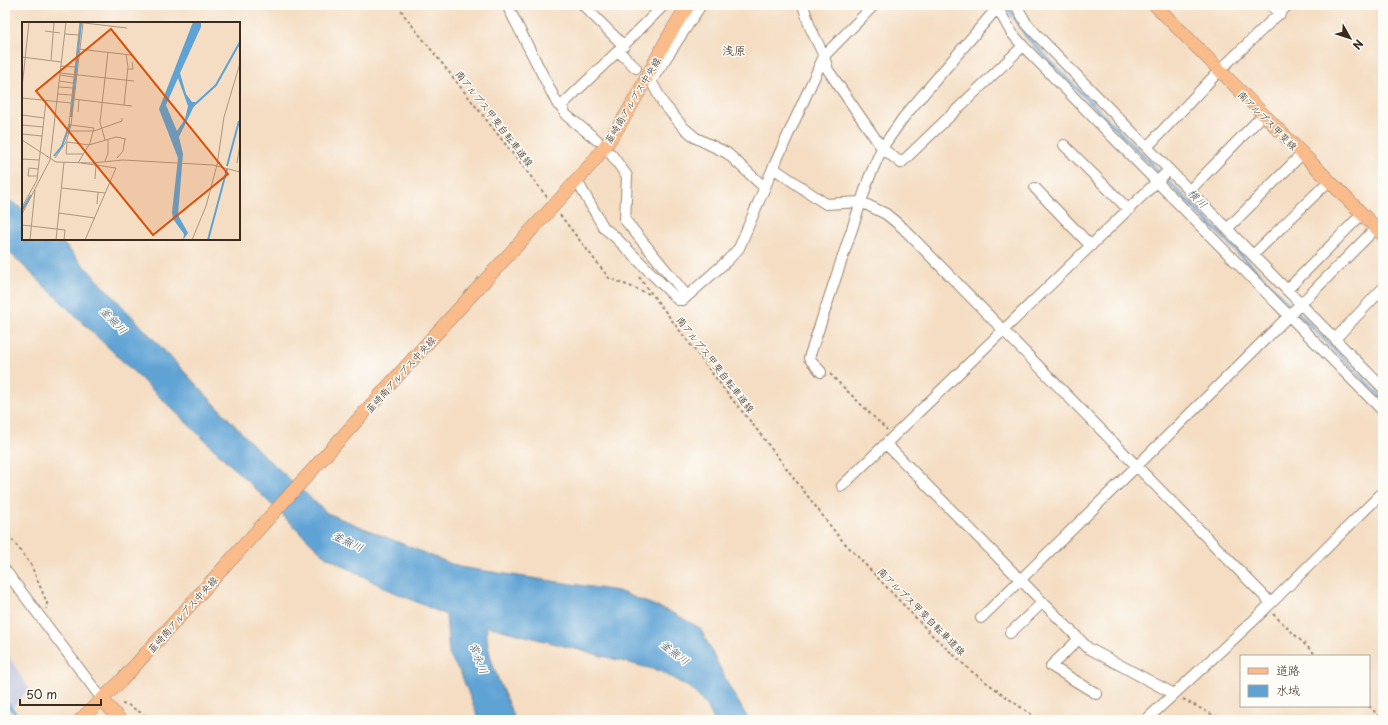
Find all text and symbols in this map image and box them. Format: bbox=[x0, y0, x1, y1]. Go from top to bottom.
north arrow bbox=[1330, 18, 1370, 58]
inset map bbox=[22, 22, 240, 240]
text: N bbox=[1349, 36, 1368, 54]
district label: 浅原 bbox=[722, 41, 746, 59]
street label: 韮崎南アルプス中央線 bbox=[600, 54, 664, 146]
street label: 南アルプス甲斐自転車道線 bbox=[452, 66, 538, 170]
street label: 南アルプス甲斐線 bbox=[1235, 87, 1301, 153]
water label: 横川 bbox=[1184, 184, 1212, 212]
water label: 釜無川 bbox=[96, 302, 132, 338]
street label: 南アルプス甲斐自転車道線 bbox=[673, 312, 759, 416]
street label: 韮崎南アルプス中央線 bbox=[361, 332, 439, 416]
water label: 釜無川 bbox=[329, 526, 367, 556]
street label: 南アルプス甲斐自転車道線 bbox=[875, 564, 969, 658]
street label: 韮崎南アルプス中央線 bbox=[143, 572, 221, 656]
water label: 釜無川 bbox=[657, 635, 693, 669]
water label: 常永川 bbox=[465, 640, 493, 676]
legend bbox=[1240, 655, 1370, 707]
text: 道路 bbox=[1276, 661, 1300, 679]
scale bar bbox=[20, 681, 101, 707]
text: 水域 bbox=[1276, 681, 1300, 699]
text: 50 m bbox=[26, 685, 57, 703]

